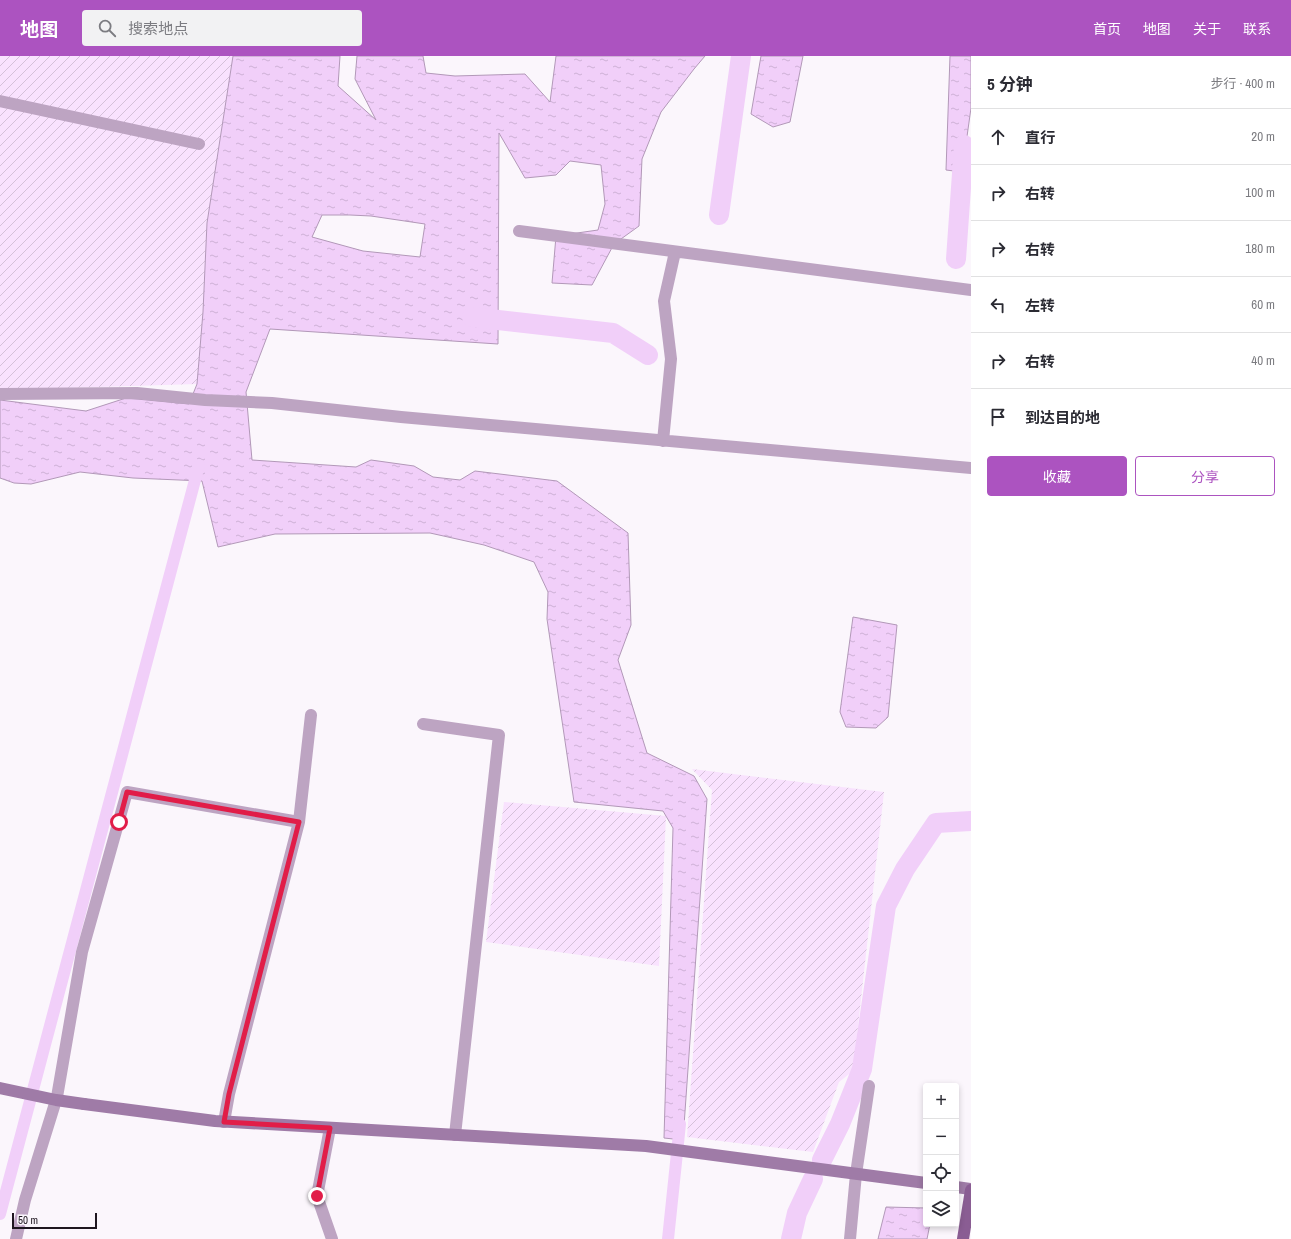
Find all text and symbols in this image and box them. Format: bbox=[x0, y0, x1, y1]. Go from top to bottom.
search box bbox=[82, 10, 362, 46]
text: 地图 bbox=[20, 16, 58, 42]
icon: search bbox=[96, 17, 118, 39]
text: 搜索地点 bbox=[128, 18, 188, 39]
text: 首页 bbox=[1093, 20, 1121, 38]
text: 地图 bbox=[1143, 20, 1171, 38]
text: 关于 bbox=[1193, 20, 1221, 38]
text: 联系 bbox=[1243, 20, 1271, 38]
text: 5 分钟 bbox=[987, 72, 1033, 95]
text: 步行 · 400 m bbox=[1210, 75, 1275, 92]
icon: ahead bbox=[987, 126, 1009, 148]
text: 直行 bbox=[1025, 127, 1055, 148]
text: 20 m bbox=[1251, 128, 1275, 145]
icon: right bbox=[987, 182, 1009, 204]
text: 右转 bbox=[1025, 183, 1055, 204]
text: 100 m bbox=[1245, 184, 1275, 201]
icon: right bbox=[987, 238, 1009, 260]
text: 右转 bbox=[1025, 239, 1055, 260]
text: 180 m bbox=[1245, 240, 1275, 257]
icon: left bbox=[987, 294, 1009, 316]
text: 左转 bbox=[1025, 295, 1055, 316]
text: 60 m bbox=[1251, 296, 1275, 313]
icon: right bbox=[987, 350, 1009, 372]
text: 右转 bbox=[1025, 351, 1055, 372]
text: 40 m bbox=[1251, 352, 1275, 369]
icon: arrive bbox=[987, 406, 1009, 428]
text: 到达目的地 bbox=[1025, 407, 1100, 428]
button: 收藏 bbox=[987, 456, 1127, 496]
button: 分享 bbox=[1135, 456, 1275, 496]
route start bbox=[110, 813, 128, 831]
map controls bbox=[923, 1083, 959, 1227]
button: + bbox=[923, 1083, 959, 1119]
button: − bbox=[923, 1119, 959, 1155]
button: locate bbox=[923, 1155, 959, 1191]
route end bbox=[308, 1187, 326, 1205]
button: layers bbox=[923, 1191, 959, 1227]
scale bar bbox=[12, 1211, 97, 1230]
text: 50 m bbox=[18, 1213, 38, 1227]

